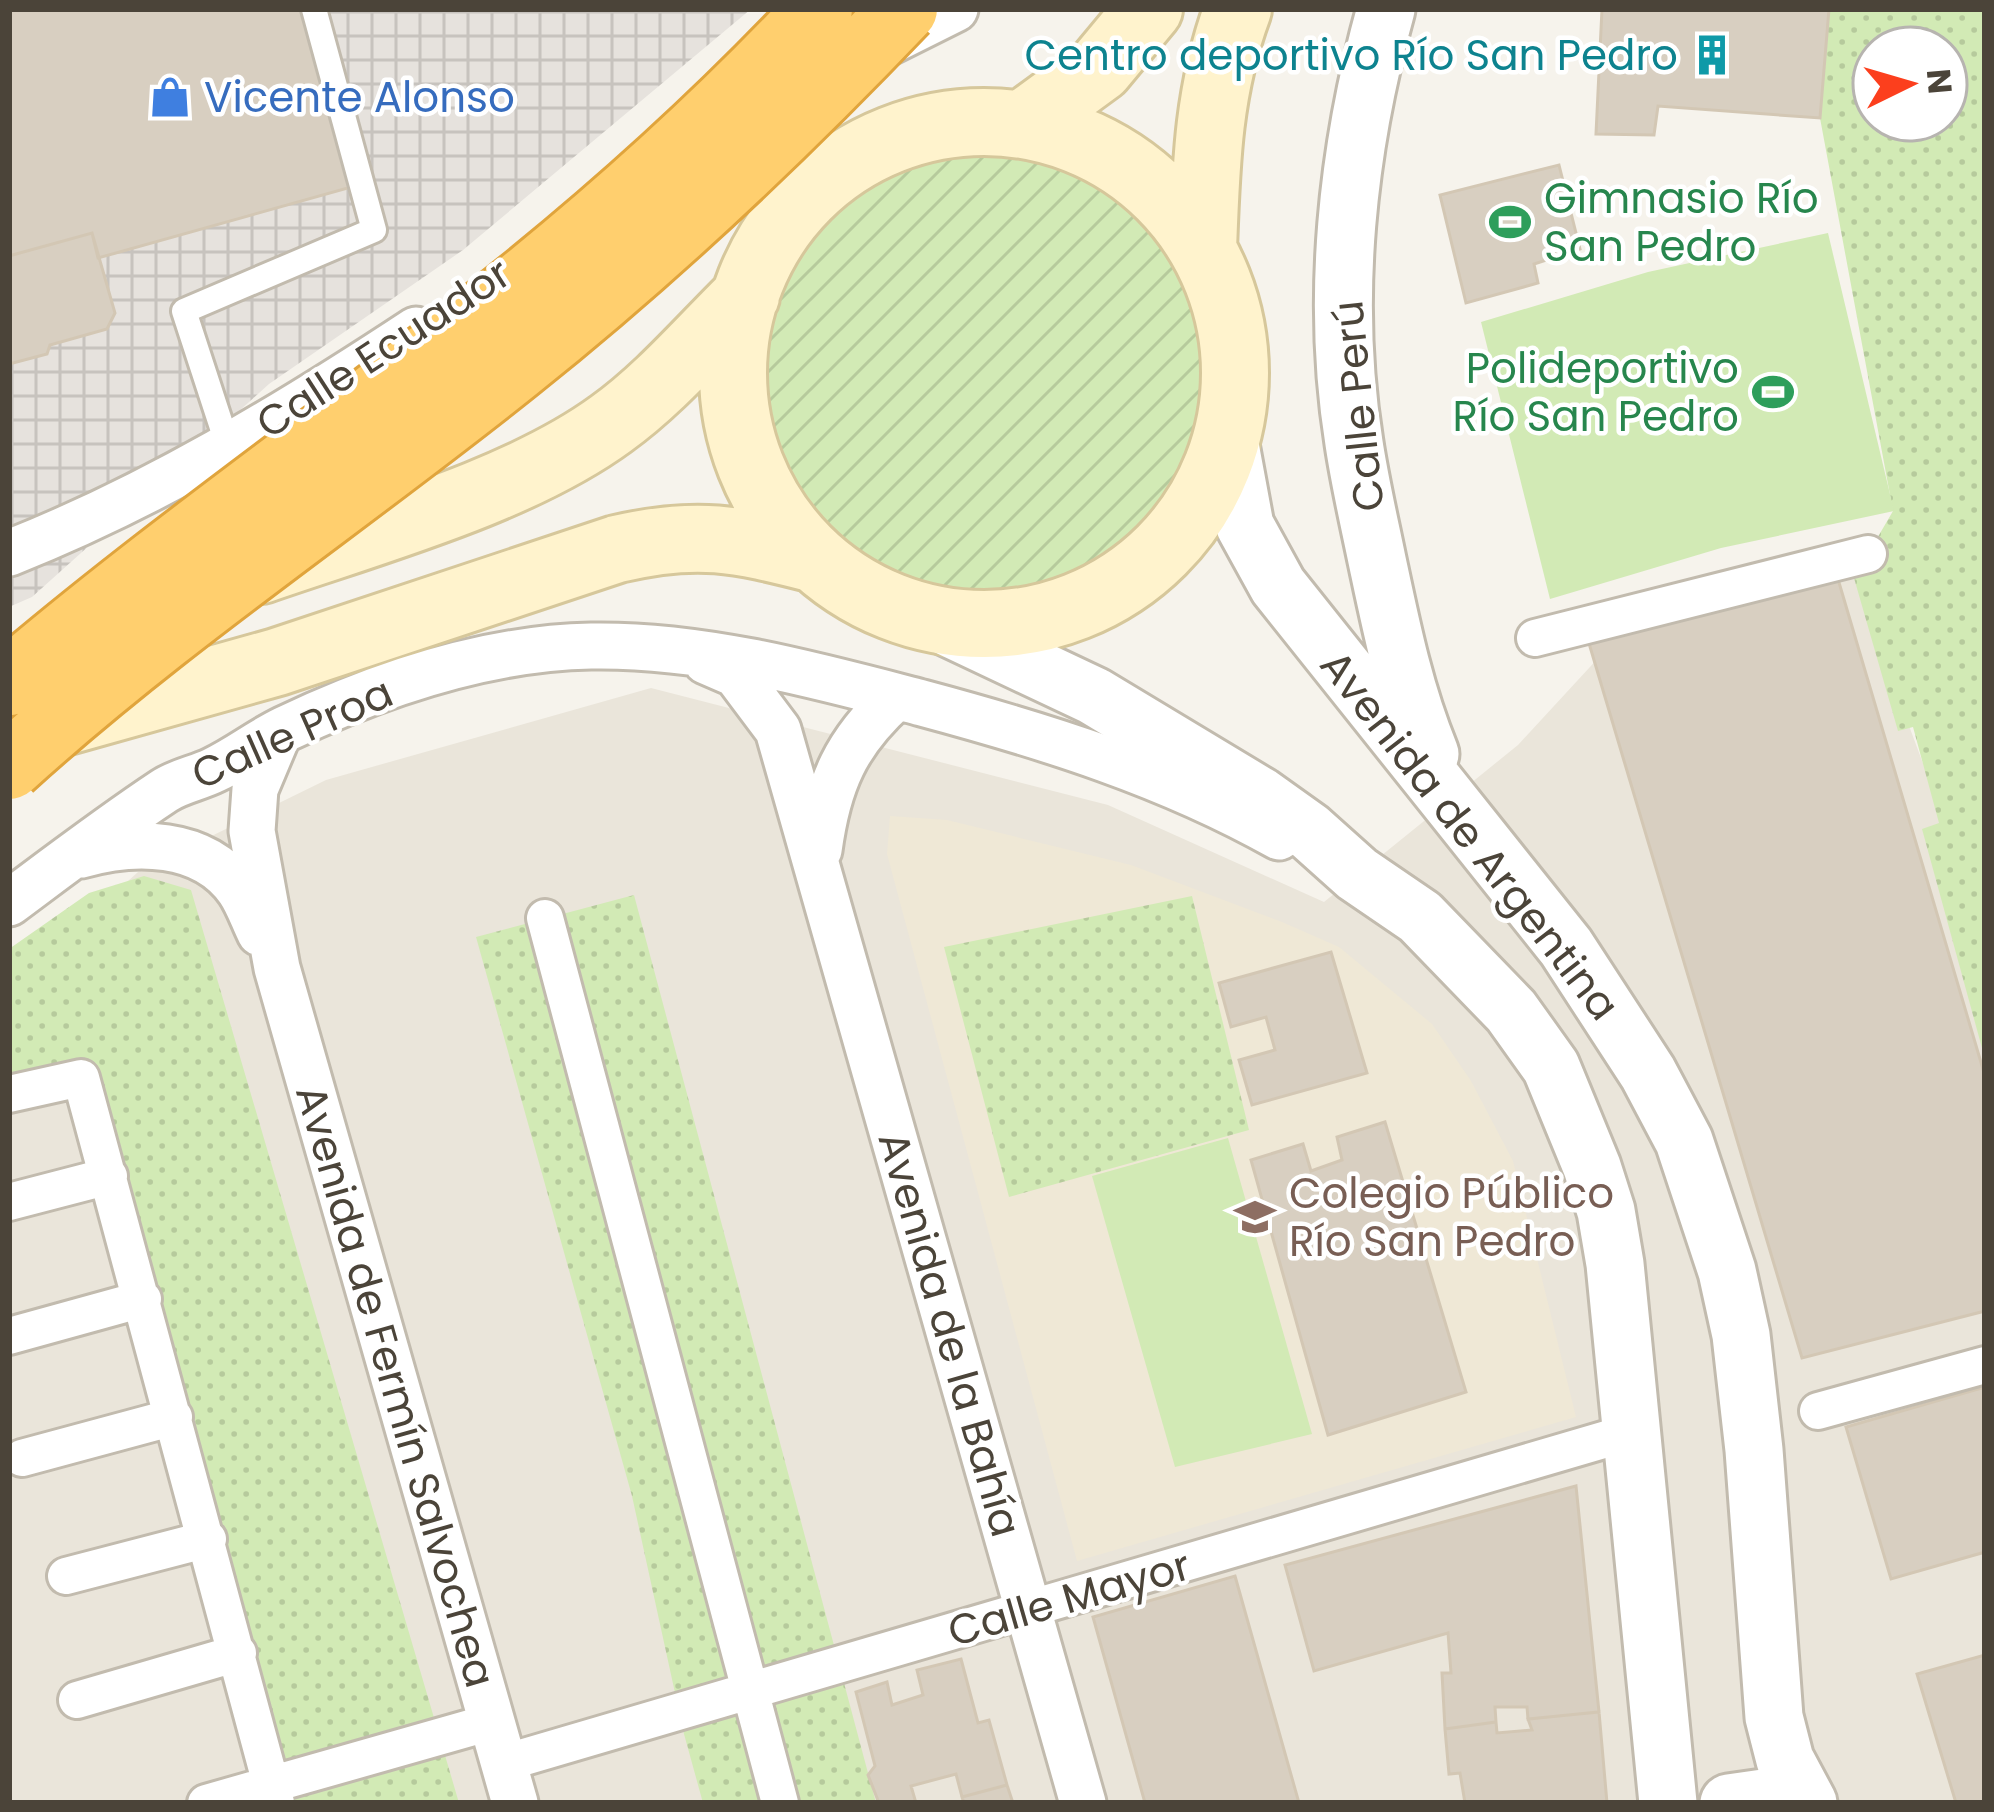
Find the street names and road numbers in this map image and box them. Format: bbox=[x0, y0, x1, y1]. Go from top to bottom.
street label: Calle Ecuador bbox=[245, 244, 522, 453]
street label: Calle Perú bbox=[1318, 298, 1399, 514]
street label: Avenida de Argentina bbox=[1306, 638, 1633, 1033]
street label: Calle Proa bbox=[182, 663, 402, 804]
street label: Avenida de Fermín Salvochea bbox=[281, 1078, 510, 1694]
street label: Avenida de la Bahía bbox=[863, 1125, 1036, 1543]
street label: Calle Mayor bbox=[941, 1536, 1197, 1661]

